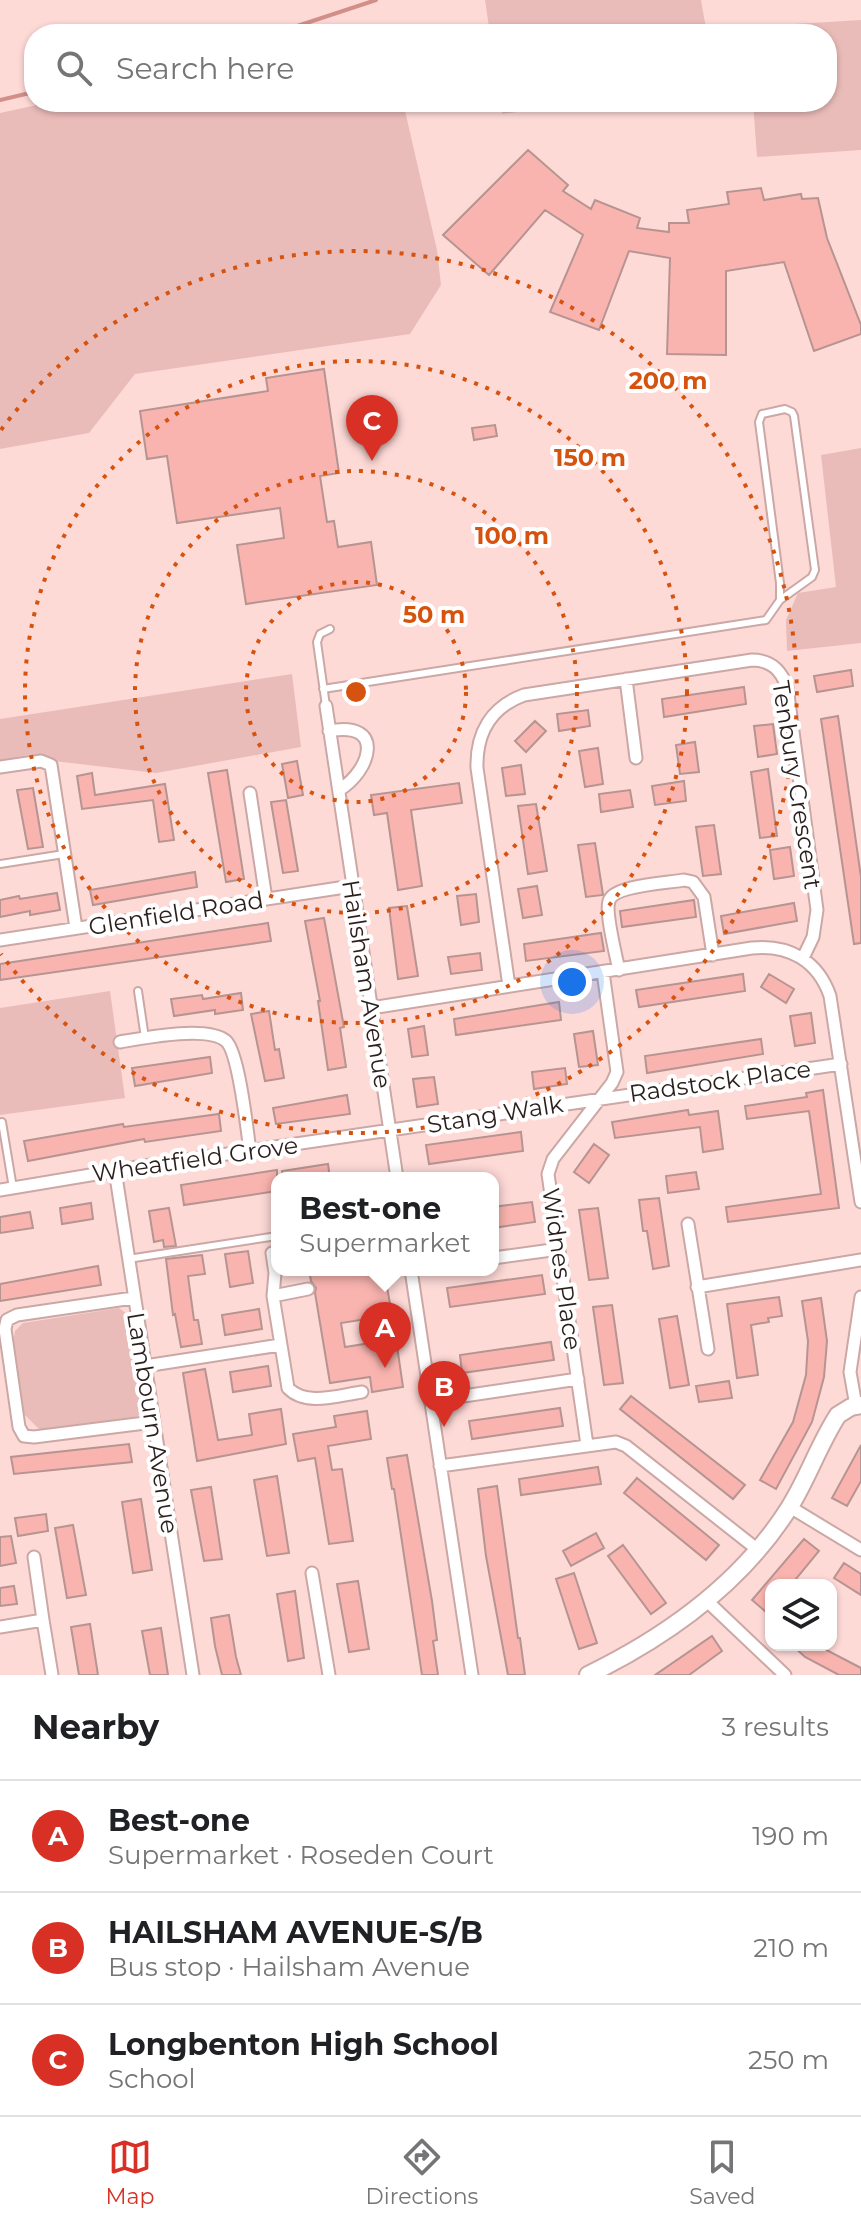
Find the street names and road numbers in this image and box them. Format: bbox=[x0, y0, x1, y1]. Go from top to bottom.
street label: Tenbury Crescent bbox=[766, 679, 828, 892]
street label: Hailsham Avenue bbox=[336, 878, 398, 1090]
street label: Glenfield Road bbox=[87, 885, 265, 941]
street label: Radstock Place bbox=[627, 1054, 813, 1108]
street label: Stang Walk bbox=[425, 1089, 566, 1139]
street label: Wheatfield Grove bbox=[90, 1130, 300, 1188]
street label: Widnes Place bbox=[536, 1186, 588, 1352]
street label: Lambourn Avenue bbox=[121, 1310, 185, 1536]

